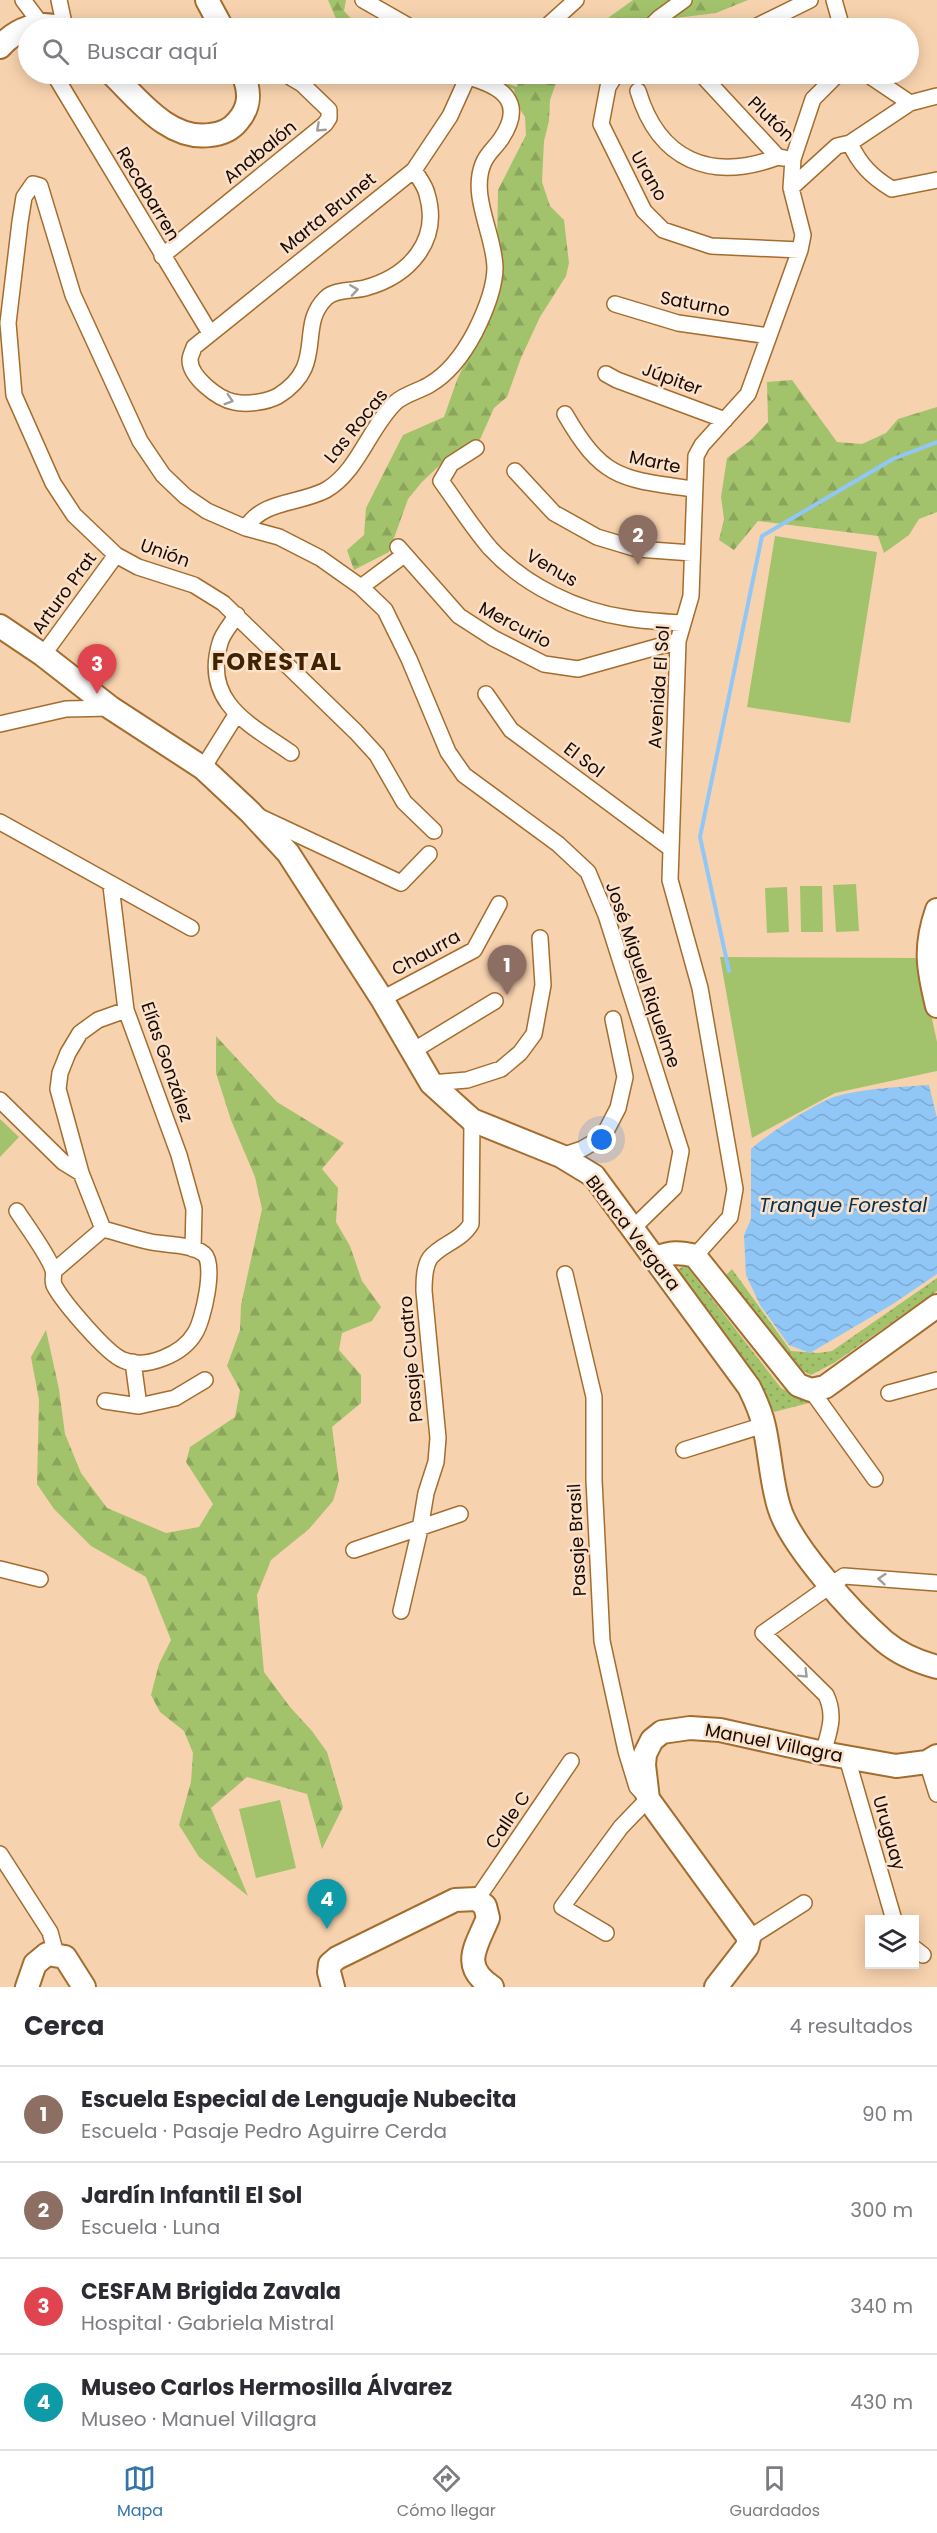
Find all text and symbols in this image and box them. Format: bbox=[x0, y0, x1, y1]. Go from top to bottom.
search box bbox=[18, 18, 919, 84]
icon: search bbox=[39, 35, 72, 68]
text: Buscar aquí bbox=[87, 36, 218, 67]
street label: Plutón bbox=[743, 90, 800, 147]
street label: Anabalón bbox=[218, 114, 302, 189]
one-way arrow bbox=[316, 121, 326, 132]
street label: Recabarren bbox=[111, 142, 186, 245]
street label: Urano bbox=[625, 146, 674, 205]
street label: Marta Brunet bbox=[275, 166, 381, 259]
one-way arrow bbox=[348, 284, 358, 297]
street label: Saturno bbox=[658, 285, 732, 323]
street label: Júpiter bbox=[639, 356, 706, 401]
street label: Las Rocas bbox=[318, 383, 393, 468]
one-way arrow bbox=[223, 392, 233, 405]
street label: Marte bbox=[627, 444, 683, 479]
pin: 2 bbox=[618, 516, 658, 565]
street label: Unión bbox=[137, 532, 193, 573]
street label: Venus bbox=[522, 543, 583, 592]
street label: Arturo Prat bbox=[25, 547, 102, 639]
street label: Mercurio bbox=[475, 595, 556, 654]
street label: Avenida El Sol bbox=[642, 625, 675, 749]
pin: 3 bbox=[78, 644, 116, 694]
district label: FORESTAL bbox=[212, 645, 342, 678]
street label: El Sol bbox=[559, 736, 610, 783]
street label: José Miguel Riquelme bbox=[600, 879, 687, 1071]
street label: Chaurra bbox=[387, 924, 464, 982]
pin: 1 bbox=[488, 946, 526, 995]
street label: Elías González bbox=[135, 998, 200, 1125]
your location bbox=[587, 1125, 616, 1154]
street label: Blanca Vergara bbox=[580, 1170, 686, 1296]
water label: Tranque Forestal bbox=[759, 1191, 927, 1219]
street label: Pasaje Cuatro bbox=[393, 1295, 428, 1423]
street label: Pasaje Brasil bbox=[561, 1483, 592, 1597]
one-way arrow bbox=[877, 1573, 886, 1586]
one-way arrow bbox=[798, 1667, 808, 1678]
street label: Manuel Villagra bbox=[703, 1717, 845, 1768]
street label: Calle C bbox=[479, 1786, 536, 1854]
street label: Uruguay bbox=[867, 1793, 912, 1873]
pin: 4 bbox=[308, 1880, 346, 1929]
map controls bbox=[865, 1915, 919, 1969]
button: layers bbox=[865, 1915, 919, 1969]
text: Cerca bbox=[24, 2008, 104, 2044]
text: 4 resultados bbox=[790, 2012, 913, 2040]
text: Escuela Especial de Lenguaje Nubecita bbox=[81, 2084, 516, 2115]
text: 1 bbox=[40, 2100, 47, 2128]
text: 90 m bbox=[862, 2100, 913, 2128]
text: Escuela · Pasaje Pedro Aguirre Cerda bbox=[81, 2117, 447, 2145]
text: Jardín Infantil El Sol bbox=[81, 2180, 302, 2211]
text: 2 bbox=[38, 2196, 49, 2224]
text: 300 m bbox=[850, 2196, 913, 2224]
text: Escuela · Luna bbox=[81, 2213, 220, 2241]
text: CESFAM Brigida Zavala bbox=[81, 2276, 341, 2307]
text: 3 bbox=[37, 2292, 50, 2320]
text: 340 m bbox=[850, 2292, 913, 2320]
text: Hospital · Gabriela Mistral bbox=[81, 2309, 334, 2337]
text: Museo Carlos Hermosilla Álvarez bbox=[81, 2372, 452, 2403]
text: 4 bbox=[37, 2388, 50, 2416]
text: 430 m bbox=[850, 2388, 913, 2416]
text: Museo · Manuel Villagra bbox=[81, 2405, 317, 2433]
tab: Mapa bbox=[117, 2462, 163, 2523]
tab: Cómo llegar bbox=[397, 2462, 496, 2523]
tab: Guardados bbox=[730, 2462, 820, 2523]

